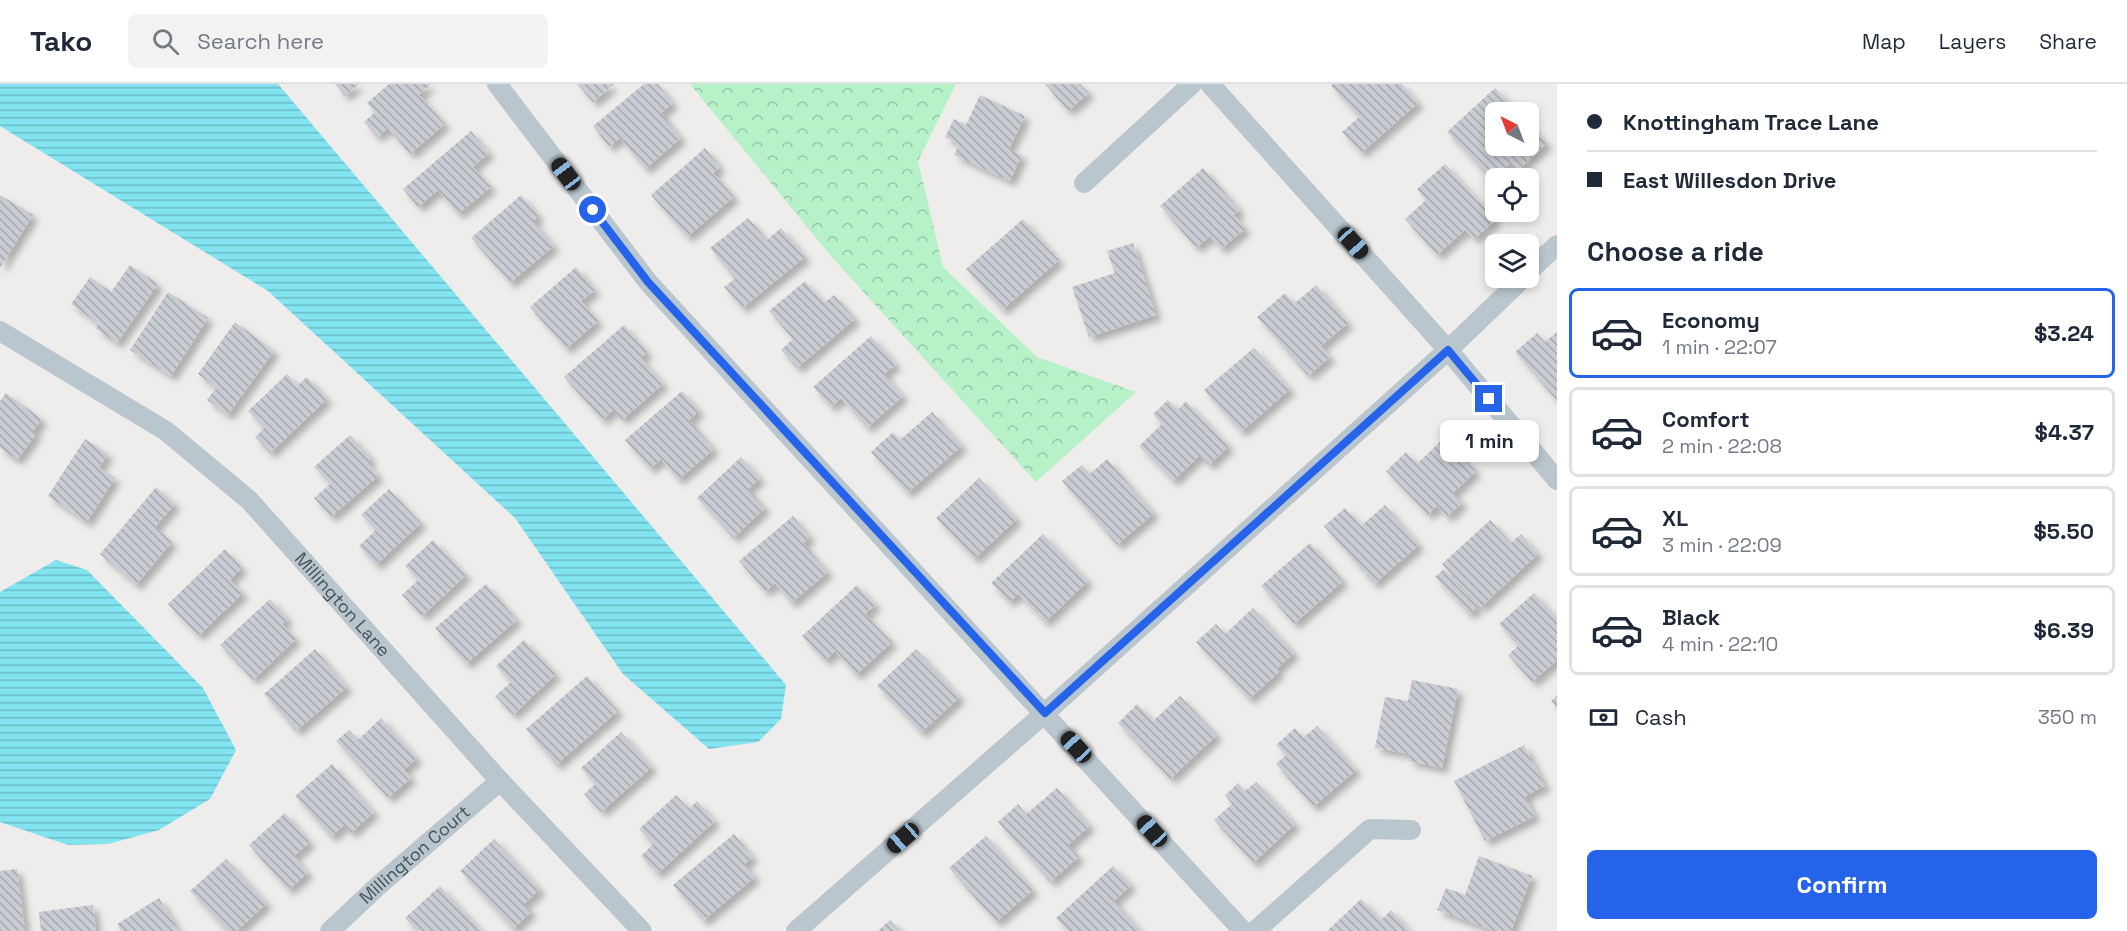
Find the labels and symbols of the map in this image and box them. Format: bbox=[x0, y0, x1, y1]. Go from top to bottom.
north arrow bbox=[1485, 102, 1539, 156]
car bbox=[548, 154, 584, 194]
route start bbox=[579, 196, 606, 223]
car bbox=[1334, 224, 1372, 262]
route end bbox=[1475, 385, 1502, 412]
callout: 1 min bbox=[1440, 420, 1538, 462]
street label: Millington Lane bbox=[290, 547, 396, 661]
car bbox=[1057, 728, 1095, 766]
street label: Millington Court bbox=[354, 800, 475, 909]
car bbox=[1133, 812, 1171, 850]
car bbox=[884, 819, 922, 857]

